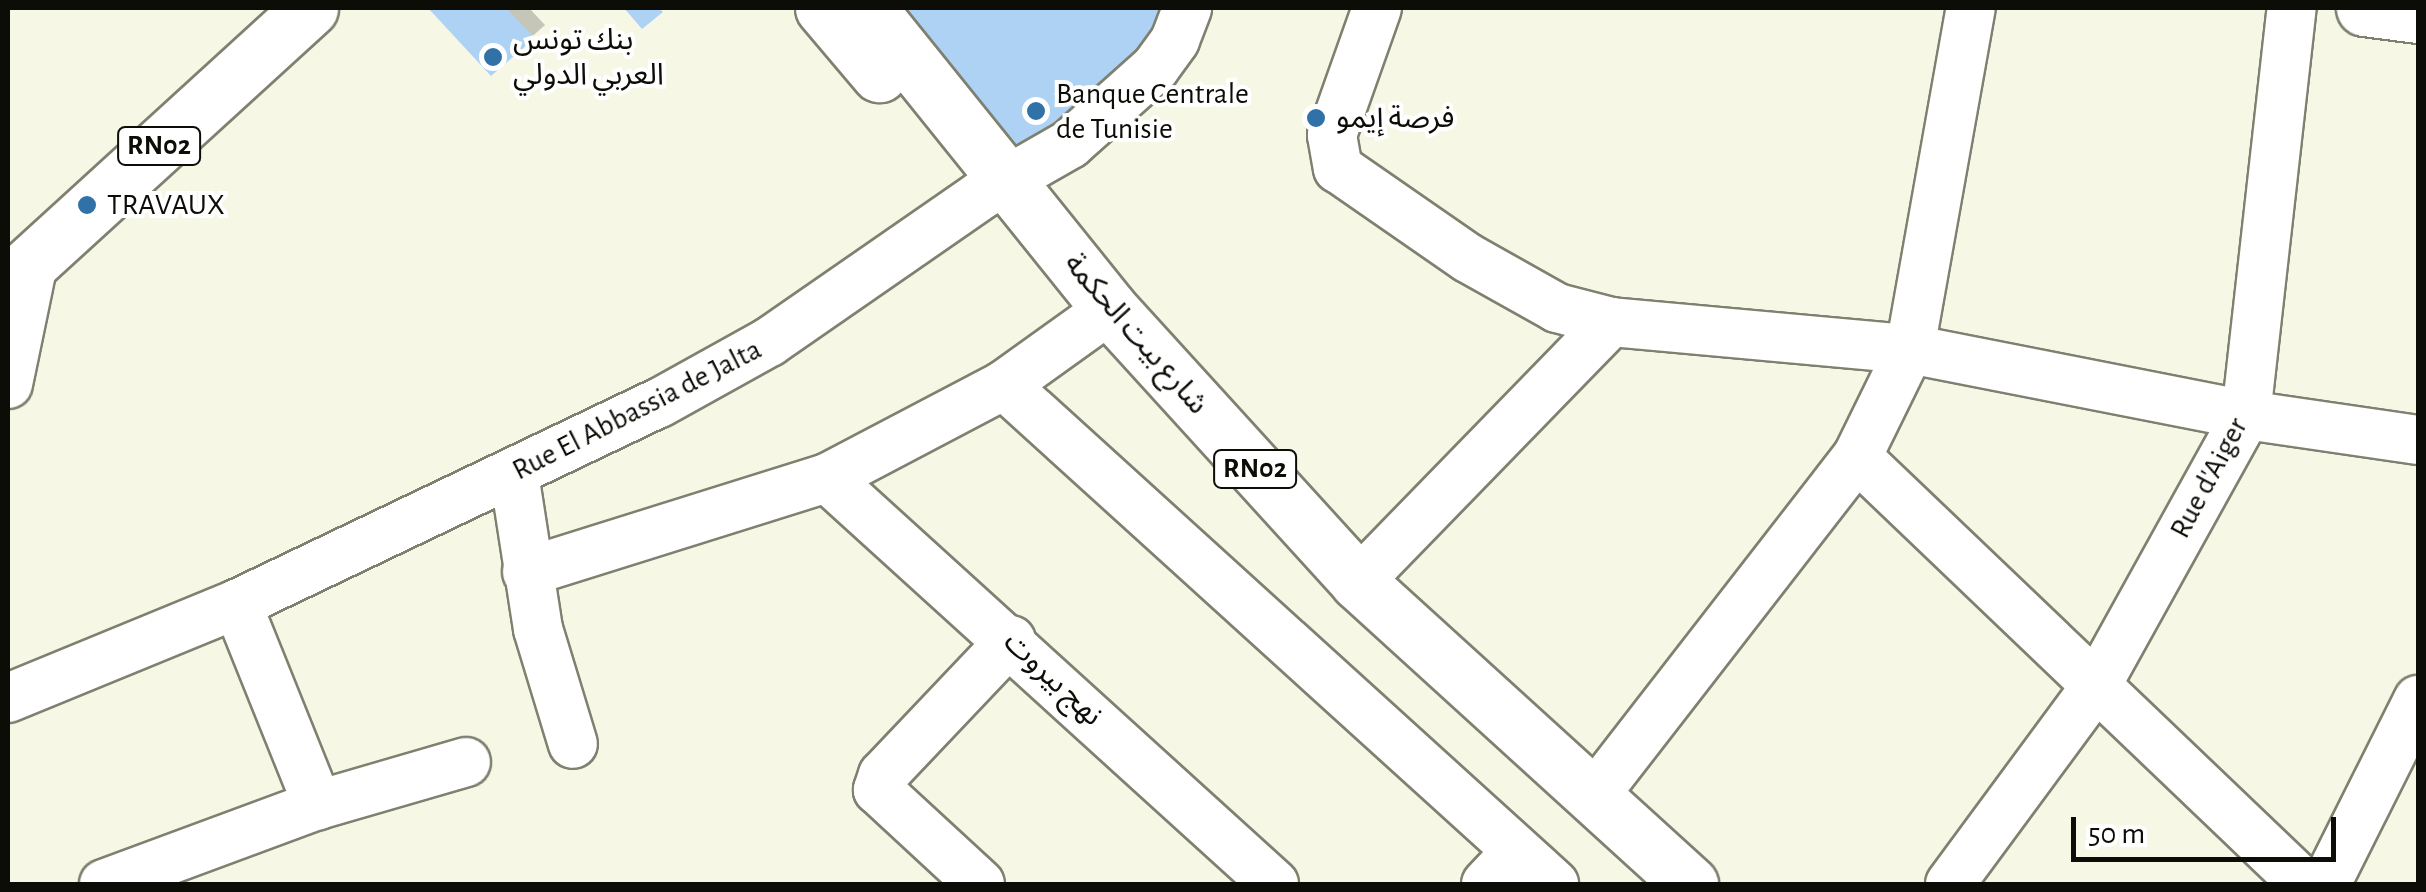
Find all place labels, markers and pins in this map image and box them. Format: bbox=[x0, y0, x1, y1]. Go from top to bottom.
place label: بنك تونس العربي الدولي bbox=[513, 22, 664, 92]
marker: بنك تونس العربي الدولي bbox=[482, 46, 504, 68]
place label: Banque Centrale de Tunisie bbox=[1056, 76, 1249, 146]
marker: Banque Centrale de Tunisie bbox=[1025, 100, 1047, 122]
place label: فرصة إيمو bbox=[1336, 100, 1455, 136]
marker: فرصة إيمو bbox=[1305, 107, 1327, 129]
place label: TRAVAUX bbox=[107, 187, 225, 223]
marker: TRAVAUX bbox=[76, 194, 98, 216]

